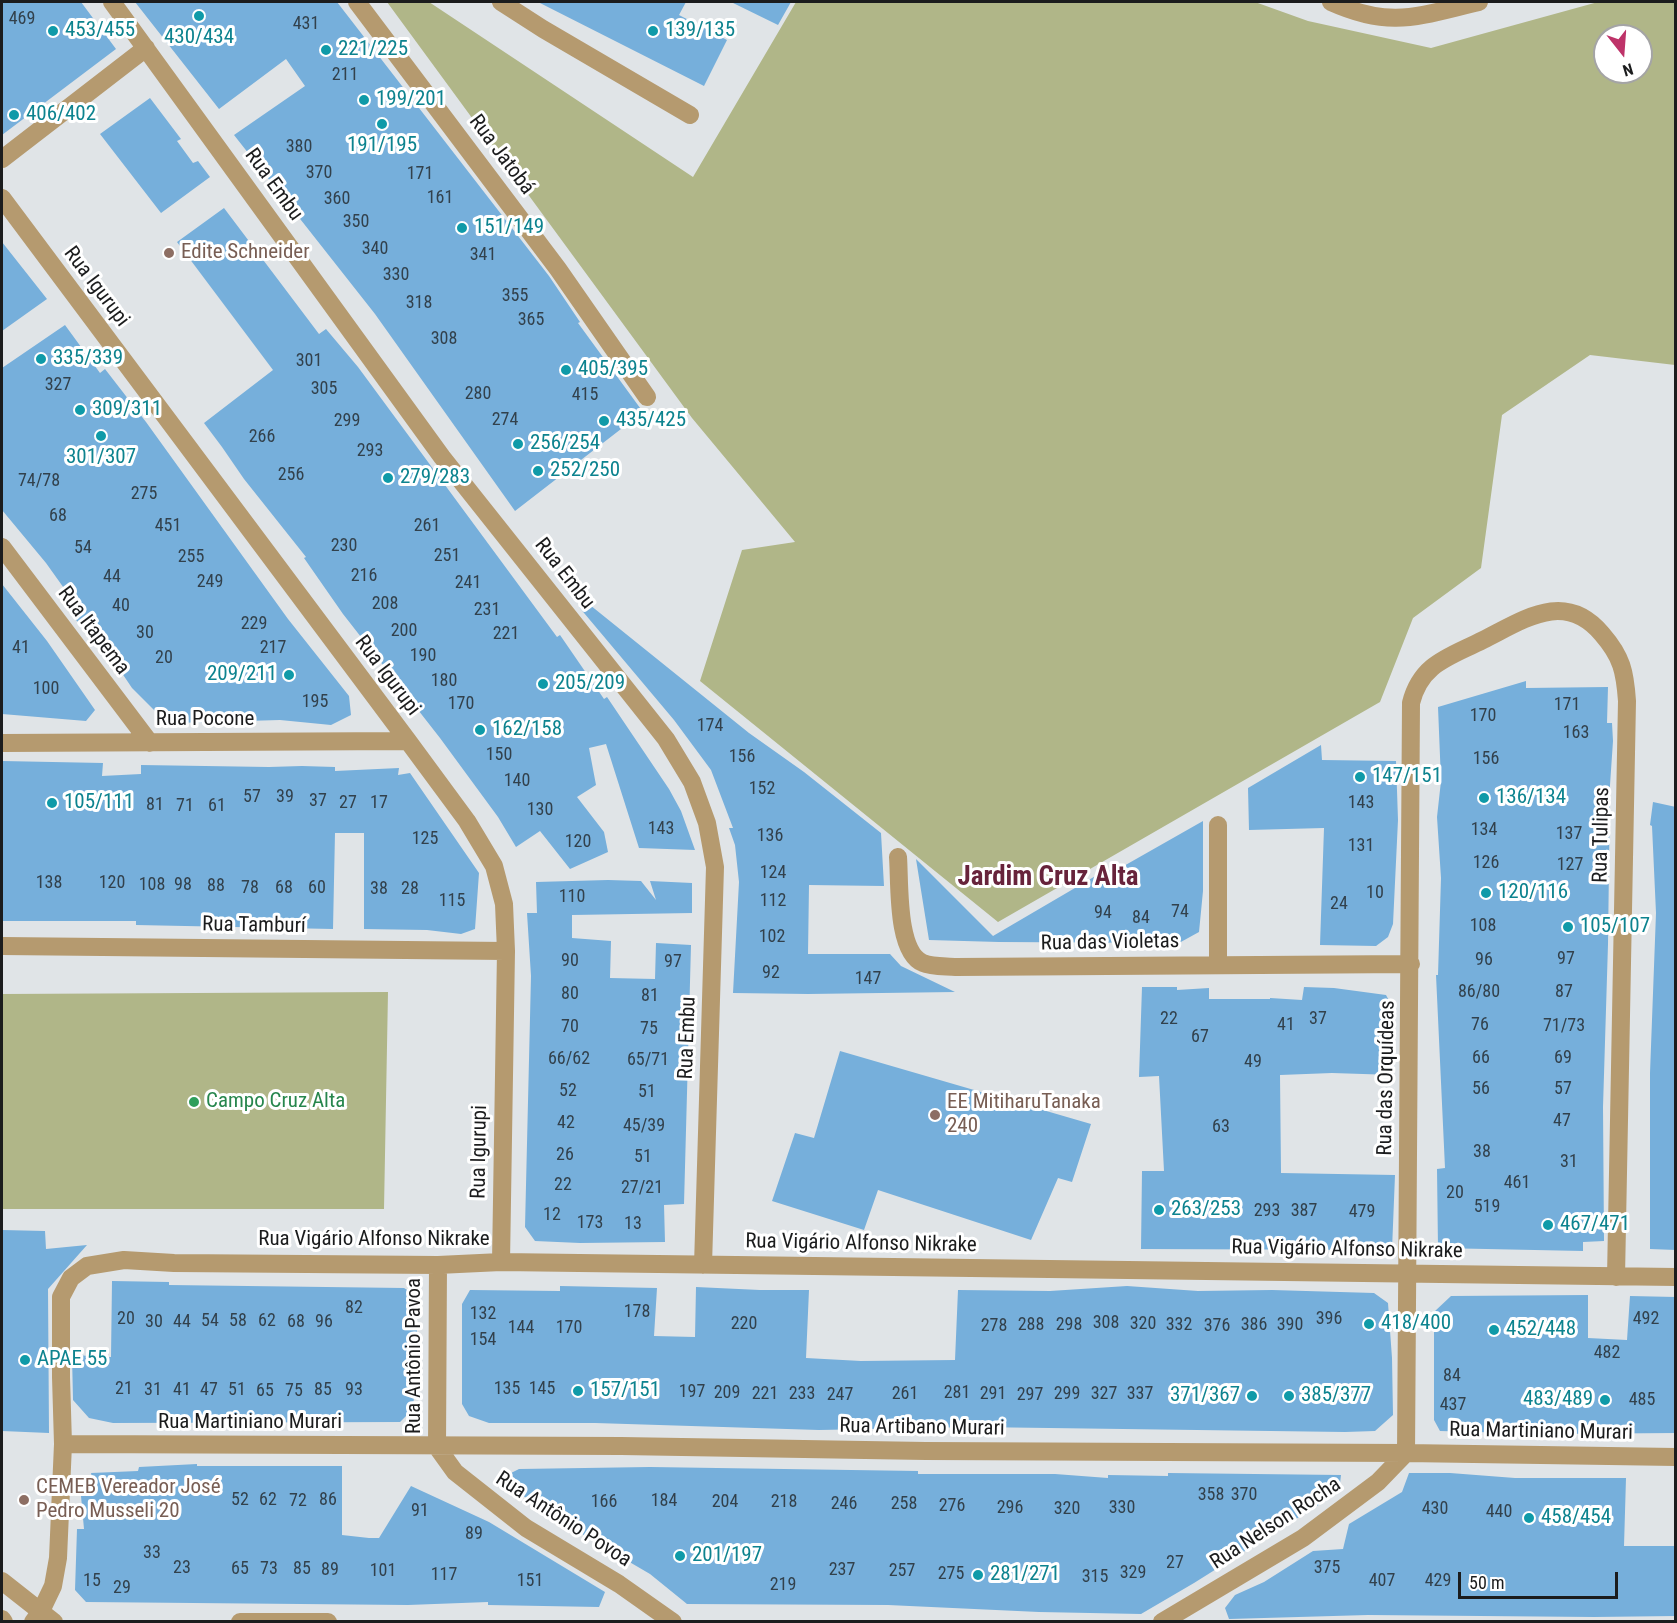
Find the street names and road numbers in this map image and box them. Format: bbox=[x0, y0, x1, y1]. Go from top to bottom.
street label: Rua Jatobá bbox=[463, 110, 539, 200]
street label: Rua Embu bbox=[238, 144, 308, 226]
street label: Rua Igurupi bbox=[58, 242, 134, 332]
street label: Rua Embu bbox=[529, 534, 599, 614]
street label: Rua Itapema bbox=[52, 582, 134, 680]
street label: Rua Igurupi bbox=[349, 631, 425, 721]
street label: Rua Pocone bbox=[156, 707, 254, 733]
street label: Rua Tulipas bbox=[1589, 787, 1615, 883]
street label: Rua Tamburí bbox=[202, 912, 306, 940]
street label: Rua das Violetas bbox=[1040, 929, 1180, 957]
street label: Rua Embu bbox=[674, 996, 702, 1080]
street label: Rua das Orquídeas bbox=[1373, 1000, 1401, 1156]
street label: Rua Igurupi bbox=[467, 1105, 493, 1199]
street label: Rua Vigário Alfonso Nikrake bbox=[258, 1227, 490, 1253]
street label: Rua Vigário Alfonso Nikrake bbox=[745, 1229, 977, 1259]
street label: Rua Vigário Alfonso Nikrake bbox=[1231, 1235, 1463, 1265]
street label: Rua Antônio Pavoa bbox=[402, 1278, 428, 1434]
street label: Rua Martiniano Murari bbox=[158, 1410, 342, 1436]
street label: Rua Artibano Murari bbox=[839, 1414, 1005, 1442]
street label: Rua Martiniano Murari bbox=[1449, 1418, 1633, 1446]
street label: Rua Antônio Povoa bbox=[490, 1467, 636, 1573]
street label: Rua Nelson Rocha bbox=[1206, 1472, 1346, 1576]

